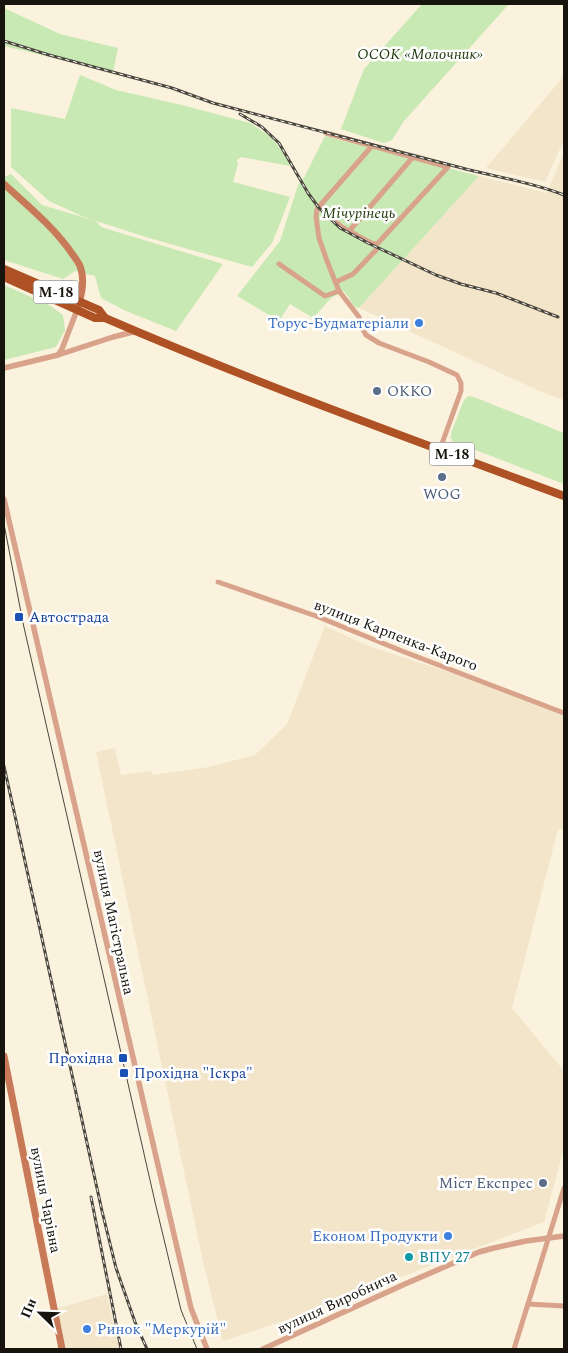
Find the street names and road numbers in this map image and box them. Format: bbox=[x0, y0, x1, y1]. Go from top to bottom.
road number: М-18 bbox=[34, 280, 78, 304]
road number: М-18 bbox=[430, 442, 474, 466]
street label: вулиця Карпенка-Карого bbox=[310, 594, 481, 677]
street label: вулиця Магістральна bbox=[87, 847, 140, 998]
street label: вулиця Чарівна bbox=[24, 1145, 67, 1256]
street label: вулиця Виробнича bbox=[274, 1264, 401, 1340]

